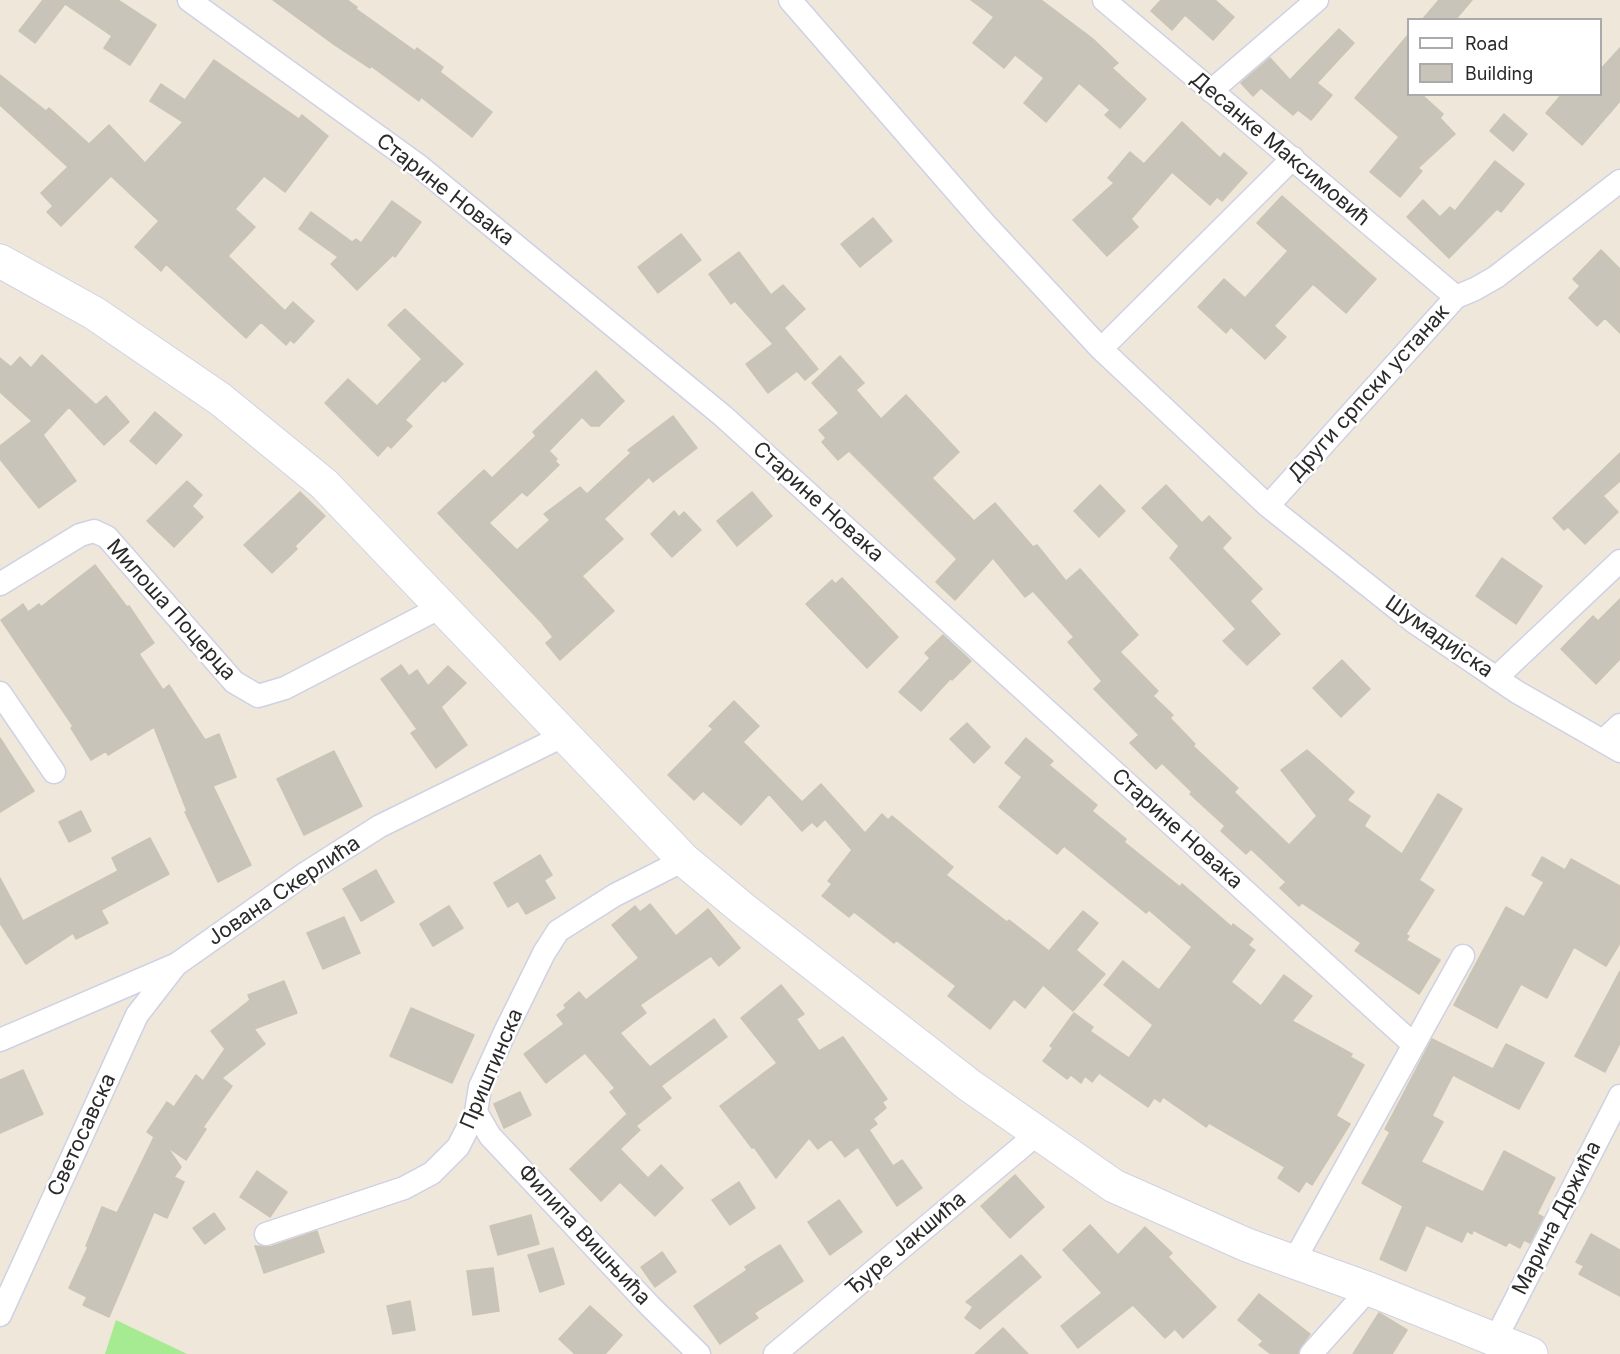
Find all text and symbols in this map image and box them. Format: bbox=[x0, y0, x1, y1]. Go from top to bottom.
legend bbox=[1407, 18, 1602, 96]
text: Road bbox=[1465, 33, 1508, 54]
text: Building bbox=[1465, 63, 1533, 84]
street label: Десанке Максимовић bbox=[1185, 67, 1375, 231]
street label: Старине Новака bbox=[371, 128, 519, 252]
street label: Други српски устанак bbox=[1283, 300, 1455, 486]
street label: Старине Новака bbox=[747, 437, 889, 567]
street label: Милоша Поцерца bbox=[101, 534, 241, 686]
street label: Шумадијска bbox=[1380, 591, 1498, 683]
street label: Старине Новака bbox=[1106, 764, 1248, 894]
street label: Јована Скерлића bbox=[203, 831, 365, 951]
street label: Приштинска bbox=[455, 1005, 529, 1133]
street label: Светосавска bbox=[43, 1070, 121, 1200]
street label: Марина Држића bbox=[1507, 1137, 1607, 1299]
street label: Филипа Вишњића bbox=[512, 1159, 656, 1311]
street label: Ђуре Јакшића bbox=[841, 1186, 971, 1302]

